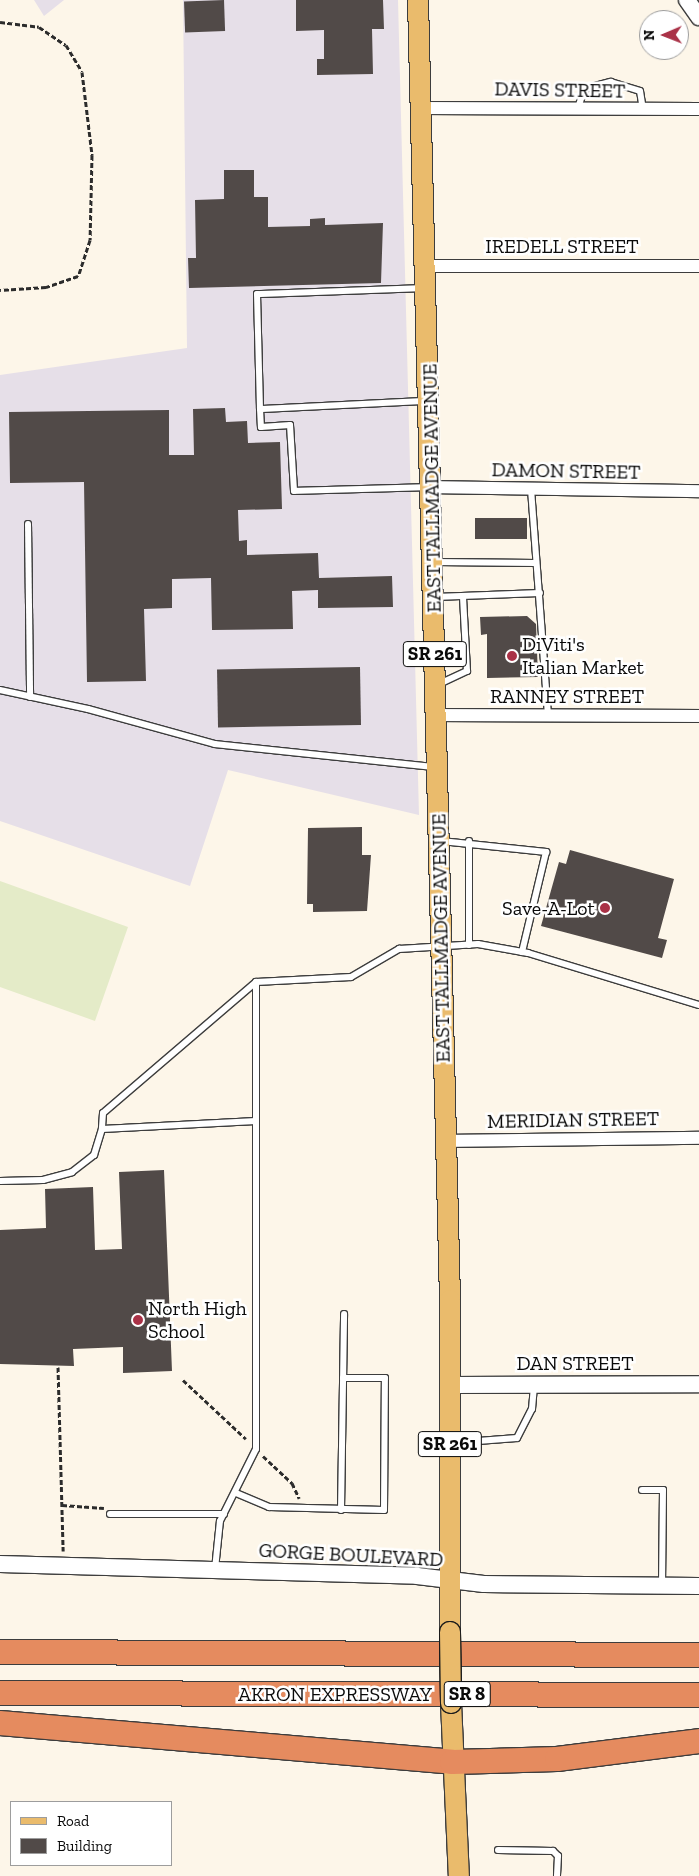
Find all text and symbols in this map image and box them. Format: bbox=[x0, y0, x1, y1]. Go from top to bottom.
north arrow bbox=[639, 10, 689, 60]
text: N bbox=[641, 30, 658, 41]
street label: DAVIS STREET bbox=[494, 77, 626, 103]
street label: IREDELL STREET bbox=[485, 234, 639, 258]
street label: EAST TALLMADGE AVENUE bbox=[418, 363, 446, 613]
street label: DAMON STREET bbox=[491, 458, 641, 484]
place label: DiViti's Italian Market bbox=[522, 632, 644, 679]
road number: SR 261 bbox=[402, 638, 468, 671]
marker: DiViti's Italian Market bbox=[506, 650, 518, 662]
street label: RANNEY STREET bbox=[490, 684, 644, 708]
street label: EAST TALLMADGE AVENUE bbox=[427, 813, 455, 1063]
place label: Save-A-Lot bbox=[502, 896, 595, 920]
marker: Save-A-Lot bbox=[599, 902, 611, 914]
street label: MERIDIAN STREET bbox=[487, 1107, 659, 1133]
place label: North High School bbox=[148, 1296, 247, 1343]
marker: North High School bbox=[132, 1314, 144, 1326]
street label: DAN STREET bbox=[516, 1351, 634, 1375]
road number: SR 261 bbox=[418, 1428, 482, 1460]
street label: GORGE BOULEVARD bbox=[258, 1538, 444, 1572]
road number: SR 8 bbox=[443, 1678, 491, 1710]
street label: AKRON EXPRESSWAY bbox=[238, 1682, 432, 1706]
legend bbox=[10, 1801, 172, 1866]
text: Road bbox=[57, 1812, 89, 1830]
text: Building bbox=[57, 1837, 112, 1855]

